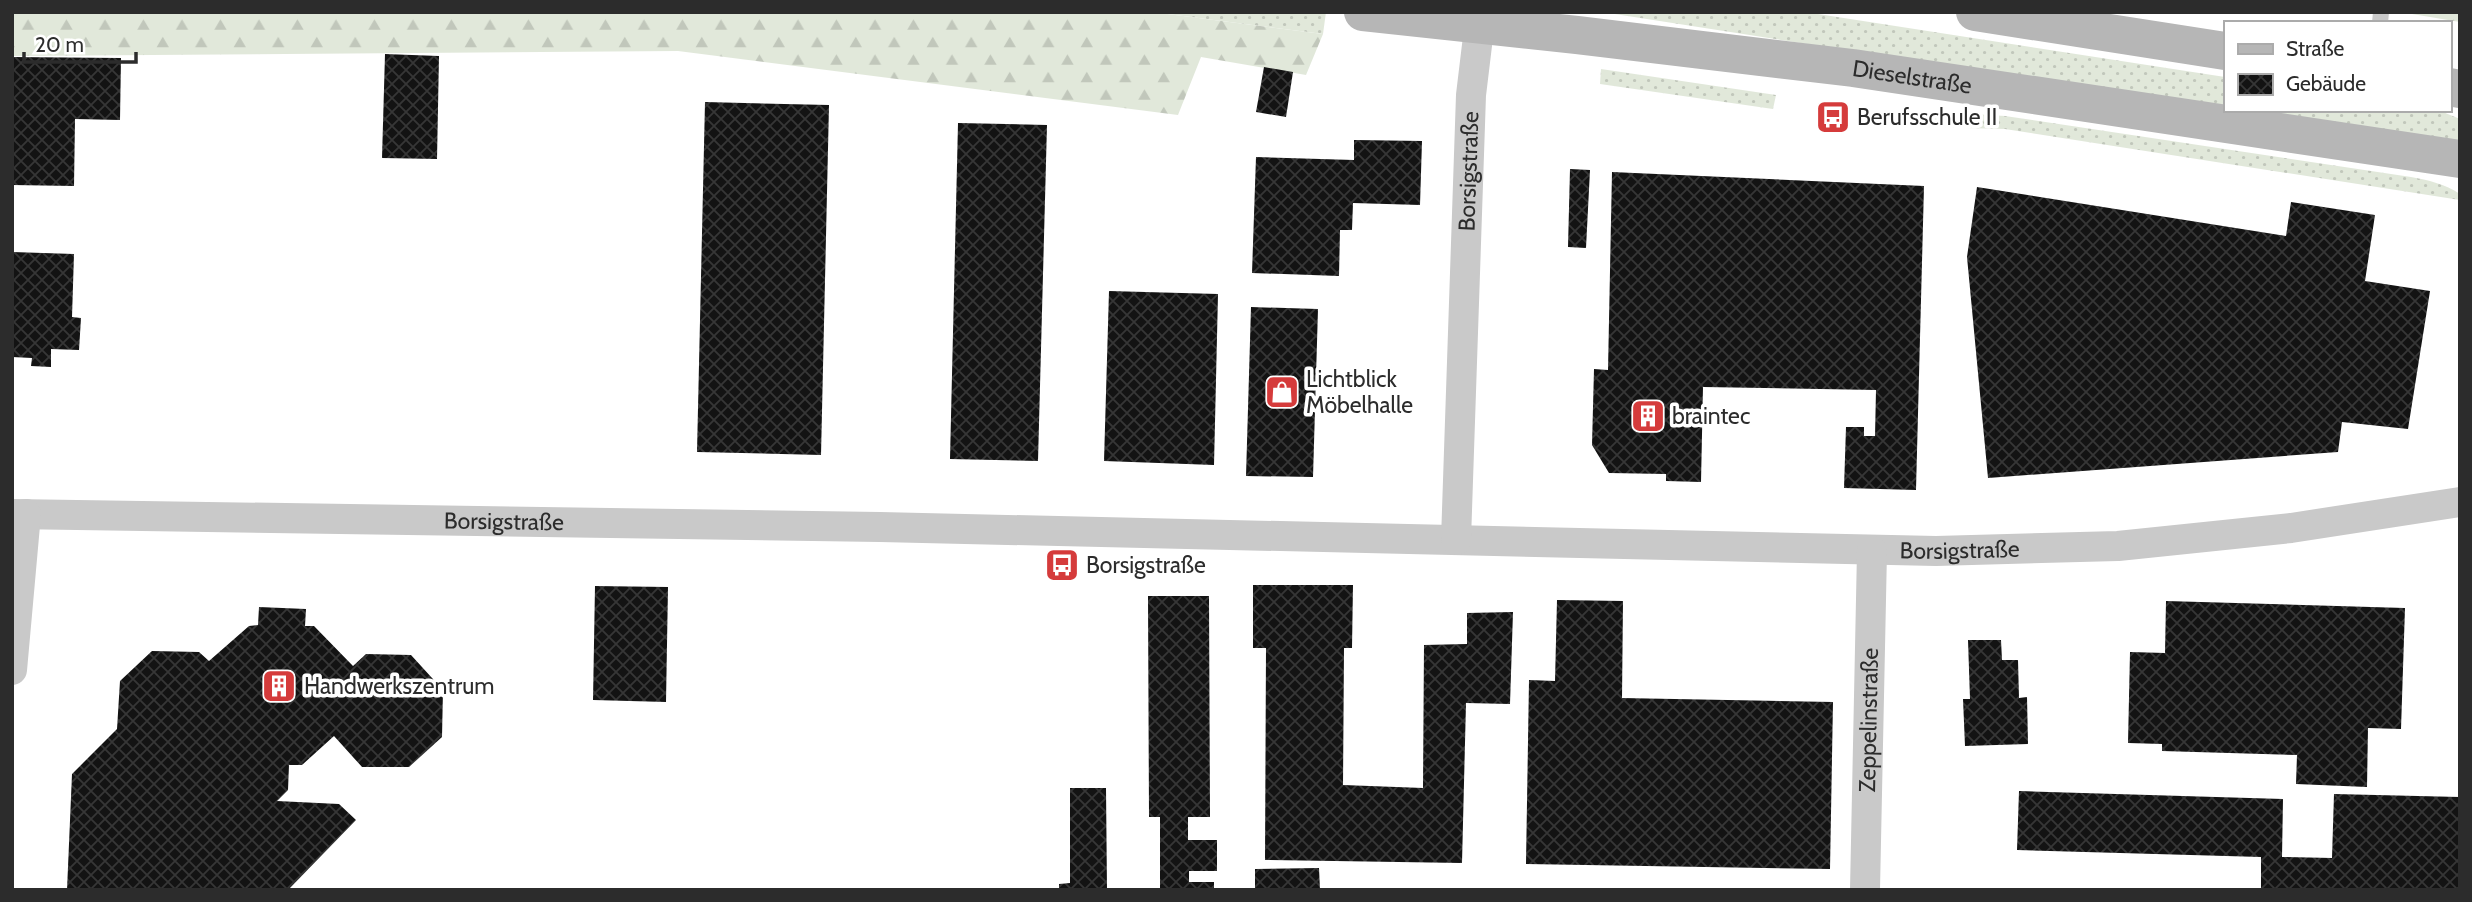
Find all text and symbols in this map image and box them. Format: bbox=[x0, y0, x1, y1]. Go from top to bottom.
scale bar bbox=[24, 21, 136, 65]
legend bbox=[2224, 21, 2451, 112]
text: 20 m bbox=[35, 32, 84, 57]
text: Straße bbox=[2286, 36, 2345, 61]
street label: Dieselstraße bbox=[1851, 54, 1974, 100]
text: Gebäude bbox=[2286, 71, 2366, 96]
bus stop icon: Berufsschule II bbox=[1814, 98, 1852, 136]
place label: Berufsschule II bbox=[1857, 103, 1997, 131]
street label: Borsigstraße bbox=[1452, 111, 1484, 232]
place label: Lichtblick Möbelhalle bbox=[1306, 365, 1413, 419]
shop icon: Lichtblick Möbelhalle bbox=[1263, 373, 1301, 411]
building icon: braintec bbox=[1629, 397, 1667, 435]
place label: braintec bbox=[1672, 402, 1750, 430]
street label: Borsigstraße bbox=[444, 506, 564, 536]
street label: Borsigstraße bbox=[1899, 535, 2020, 565]
bus stop icon: Borsigstraße bbox=[1043, 546, 1081, 584]
place label: Borsigstraße bbox=[1086, 551, 1206, 579]
street label: Zeppelinstraße bbox=[1853, 647, 1884, 793]
building icon: Handwerkszentrum bbox=[260, 667, 298, 705]
place label: Handwerkszentrum bbox=[304, 672, 494, 700]

